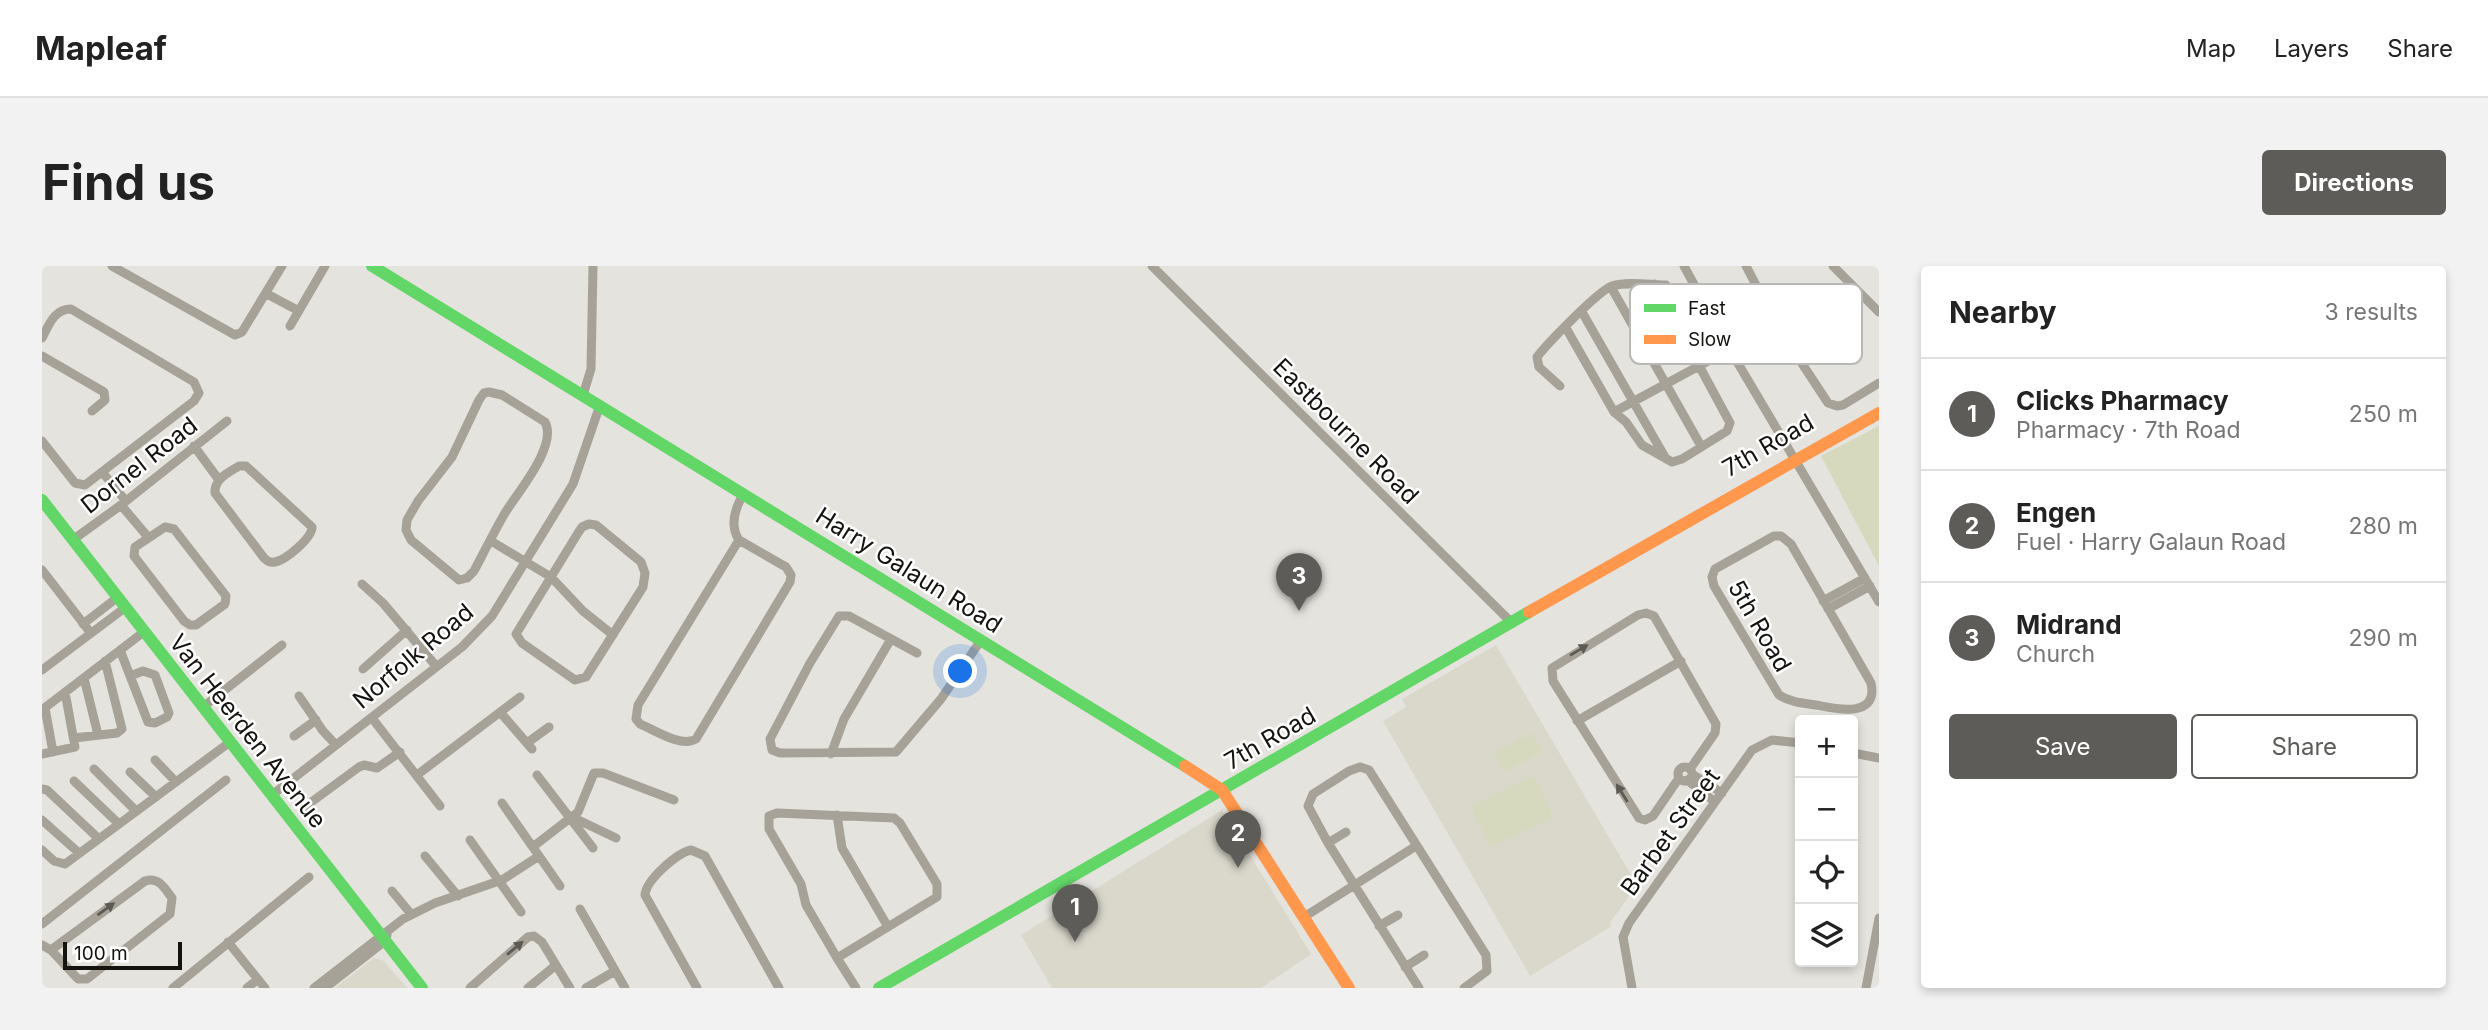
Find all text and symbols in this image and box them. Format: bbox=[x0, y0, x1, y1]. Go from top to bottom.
text: Mapleaf bbox=[35, 28, 167, 68]
text: Map bbox=[2186, 34, 2236, 63]
text: Layers bbox=[2274, 34, 2349, 63]
text: Share bbox=[2387, 34, 2453, 63]
button: Directions bbox=[2262, 150, 2446, 215]
text: Find us bbox=[42, 153, 215, 212]
legend bbox=[1630, 284, 1862, 364]
text: Nearby bbox=[1949, 294, 2057, 330]
text: Fast bbox=[1688, 297, 1726, 320]
text: 3 results bbox=[2325, 298, 2418, 326]
text: Slow bbox=[1688, 328, 1731, 351]
street label: Eastbourne Road bbox=[1267, 352, 1425, 510]
text: Clicks Pharmacy bbox=[2016, 385, 2229, 416]
text: 1 bbox=[1967, 400, 1977, 428]
text: 250 m bbox=[2349, 400, 2418, 428]
street label: 7th Road bbox=[1717, 407, 1819, 483]
street label: Dornel Road bbox=[75, 411, 203, 519]
text: Pharmacy · 7th Road bbox=[2016, 416, 2241, 444]
text: Engen bbox=[2016, 497, 2096, 528]
street label: Harry Galaun Road bbox=[811, 501, 1007, 639]
text: 2 bbox=[1965, 512, 1979, 540]
text: 280 m bbox=[2349, 512, 2418, 540]
text: Fuel · Harry Galaun Road bbox=[2016, 528, 2286, 556]
pin: 3 bbox=[1276, 553, 1322, 611]
street label: 5th Road bbox=[1722, 575, 1798, 677]
street label: Norfolk Road bbox=[347, 597, 479, 715]
text: Midrand bbox=[2016, 609, 2122, 640]
text: 3 bbox=[1965, 624, 1979, 652]
text: 290 m bbox=[2349, 624, 2418, 652]
street label: Van Heerden Avenue bbox=[163, 628, 333, 834]
text: Church bbox=[2016, 640, 2095, 668]
one-way arrow bbox=[1570, 644, 1589, 657]
your location bbox=[943, 654, 977, 688]
street label: 7th Road bbox=[1219, 700, 1321, 776]
button: Save bbox=[1949, 714, 2177, 779]
button: Share bbox=[2191, 714, 2418, 779]
map controls bbox=[1795, 715, 1858, 967]
button: + bbox=[1795, 715, 1858, 778]
street label: Barbet Street bbox=[1614, 763, 1726, 901]
button: − bbox=[1795, 778, 1858, 841]
one-way arrow bbox=[1616, 783, 1629, 802]
pin: 2 bbox=[1215, 810, 1261, 868]
button: locate bbox=[1795, 841, 1858, 904]
pin: 1 bbox=[1052, 884, 1098, 942]
one-way arrow bbox=[97, 903, 115, 917]
button: layers bbox=[1795, 904, 1858, 967]
scale bar bbox=[63, 939, 182, 971]
one-way arrow bbox=[506, 941, 524, 956]
text: 100 m bbox=[74, 942, 128, 965]

